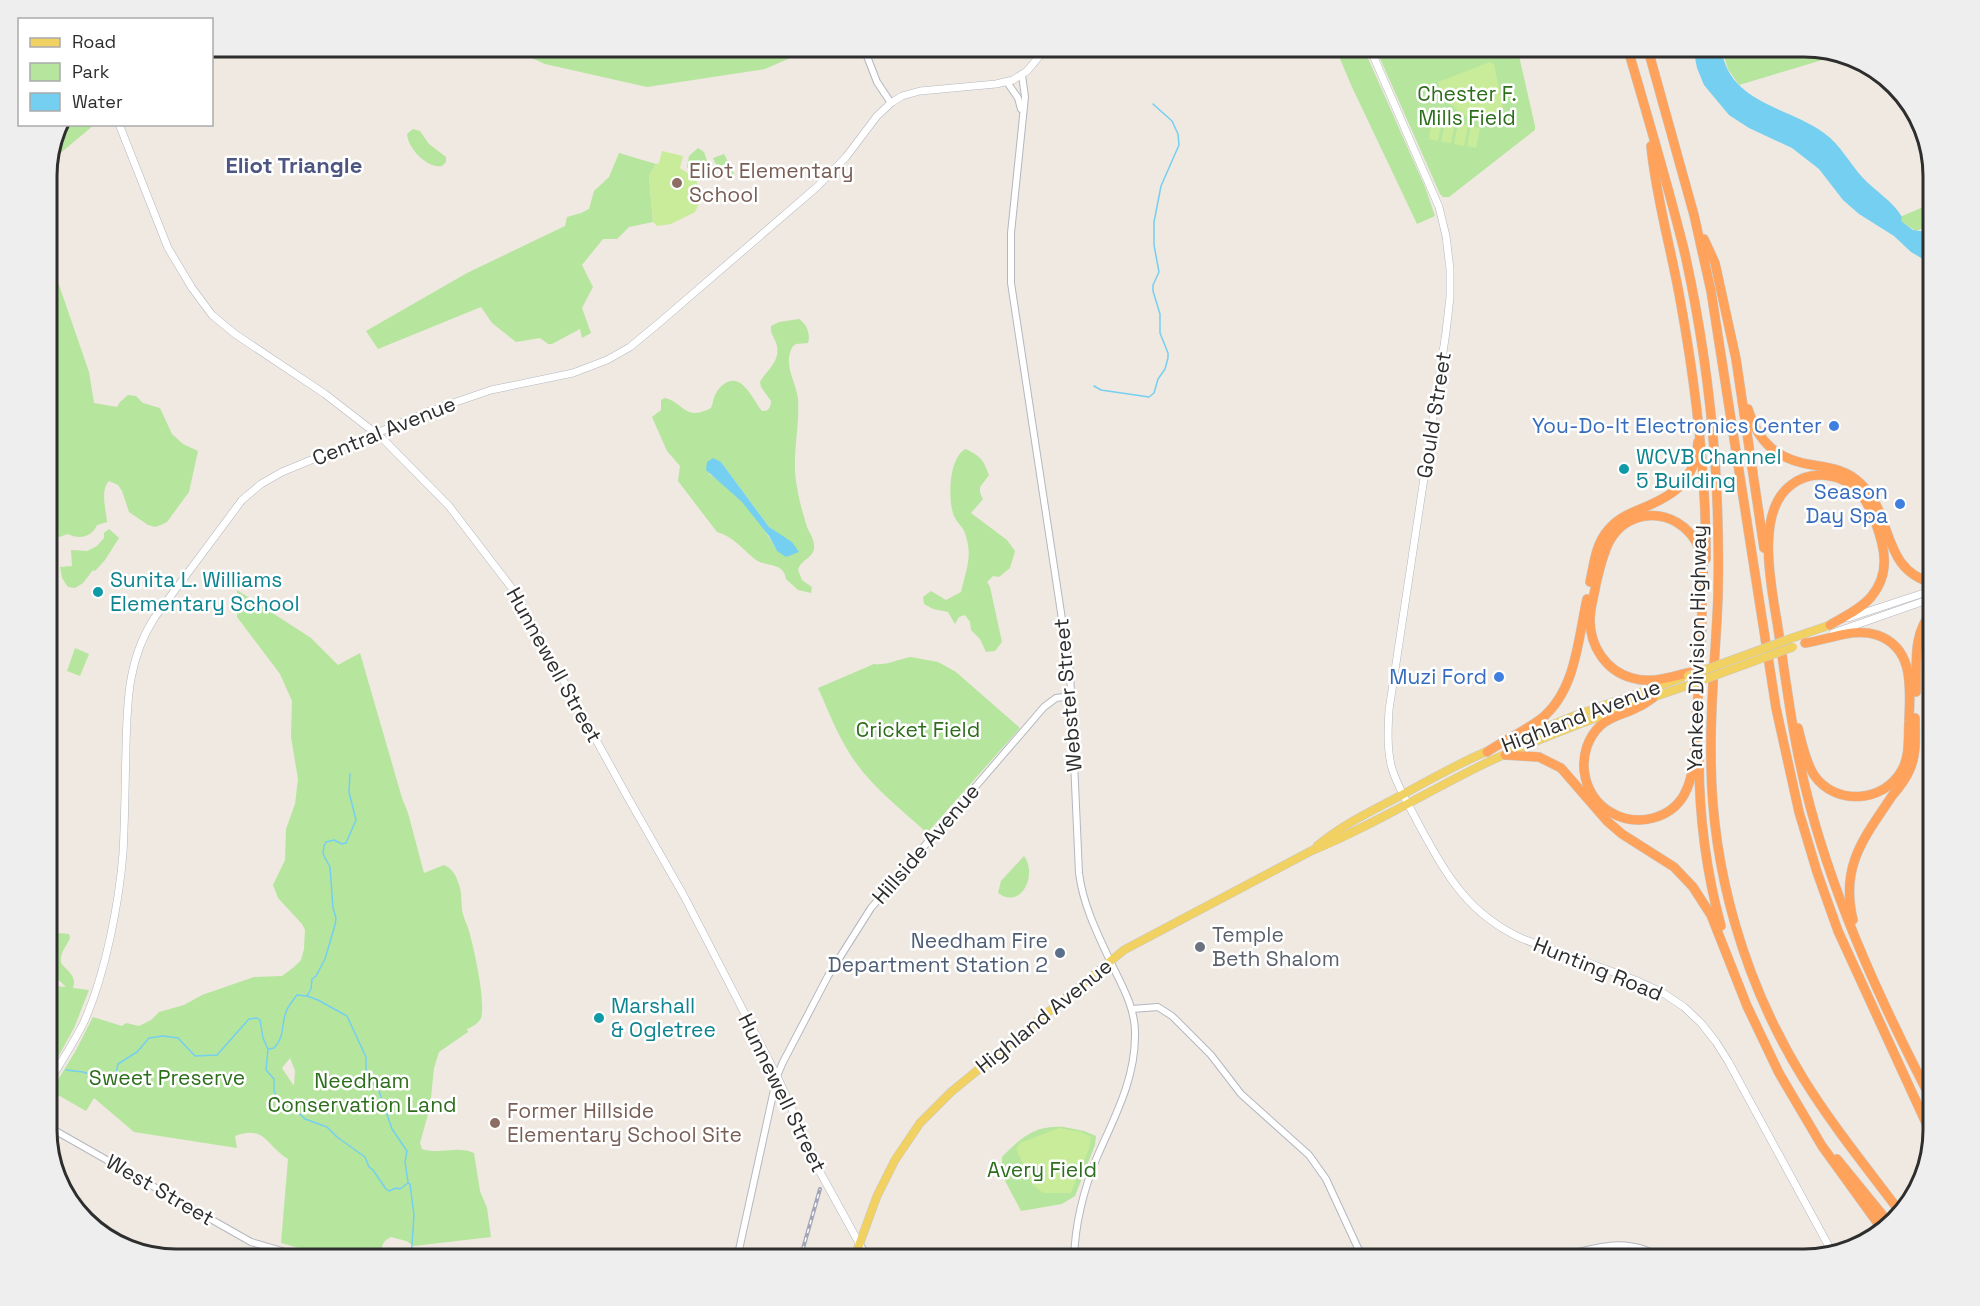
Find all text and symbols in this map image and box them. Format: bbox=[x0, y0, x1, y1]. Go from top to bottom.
legend bbox=[18, 18, 213, 126]
text: Road bbox=[72, 30, 116, 53]
text: Park bbox=[72, 60, 110, 83]
park label: Chester F. Mills Field bbox=[1417, 80, 1517, 131]
text: Water bbox=[72, 90, 123, 113]
district label: Eliot Triangle bbox=[226, 151, 362, 179]
place label: Eliot Elementary School bbox=[689, 157, 854, 208]
marker: Eliot Elementary School bbox=[670, 176, 684, 190]
street label: Gould Street bbox=[1410, 350, 1457, 480]
street label: Central Avenue bbox=[308, 390, 459, 472]
place label: You-Do-It Electronics Center bbox=[1532, 412, 1822, 439]
marker: You-Do-It Electronics Center bbox=[1827, 419, 1841, 433]
place label: WCVB Channel 5 Building bbox=[1636, 443, 1782, 494]
marker: WCVB Channel 5 Building bbox=[1617, 462, 1631, 476]
place label: Season Day Spa bbox=[1806, 478, 1888, 529]
marker: Season Day Spa bbox=[1893, 497, 1907, 511]
street label: Yankee Division Highway bbox=[1681, 525, 1712, 771]
place label: Sunita L. Williams Elementary School bbox=[110, 566, 300, 617]
street label: Hunnewell Street bbox=[501, 582, 608, 747]
marker: Sunita L. Williams Elementary School bbox=[91, 585, 105, 599]
street label: Webster Street bbox=[1047, 617, 1088, 773]
place label: Muzi Ford bbox=[1389, 663, 1487, 690]
marker: Muzi Ford bbox=[1492, 670, 1506, 684]
street label: Highland Avenue bbox=[1497, 673, 1664, 758]
park label: Cricket Field bbox=[856, 716, 980, 743]
street label: Hillside Avenue bbox=[866, 778, 985, 909]
place label: Temple Beth Shalom bbox=[1212, 921, 1340, 972]
place label: Needham Fire Department Station 2 bbox=[828, 927, 1048, 978]
street label: Hunting Road bbox=[1529, 930, 1667, 1007]
marker: Temple Beth Shalom bbox=[1193, 940, 1207, 954]
marker: Needham Fire Department Station 2 bbox=[1053, 946, 1067, 960]
street label: Highland Avenue bbox=[970, 952, 1118, 1079]
place label: Marshall & Ogletree bbox=[611, 992, 716, 1043]
street label: Hunnewell Street bbox=[732, 1009, 833, 1177]
marker: Marshall & Ogletree bbox=[592, 1011, 606, 1025]
park label: Sweet Preserve bbox=[89, 1064, 245, 1091]
park label: Needham Conservation Land bbox=[267, 1067, 457, 1118]
place label: Former Hillside Elementary School Site bbox=[507, 1097, 742, 1148]
marker: Former Hillside Elementary School Site bbox=[488, 1116, 502, 1130]
street label: West Street bbox=[101, 1148, 219, 1231]
park label: Avery Field bbox=[987, 1156, 1097, 1183]

